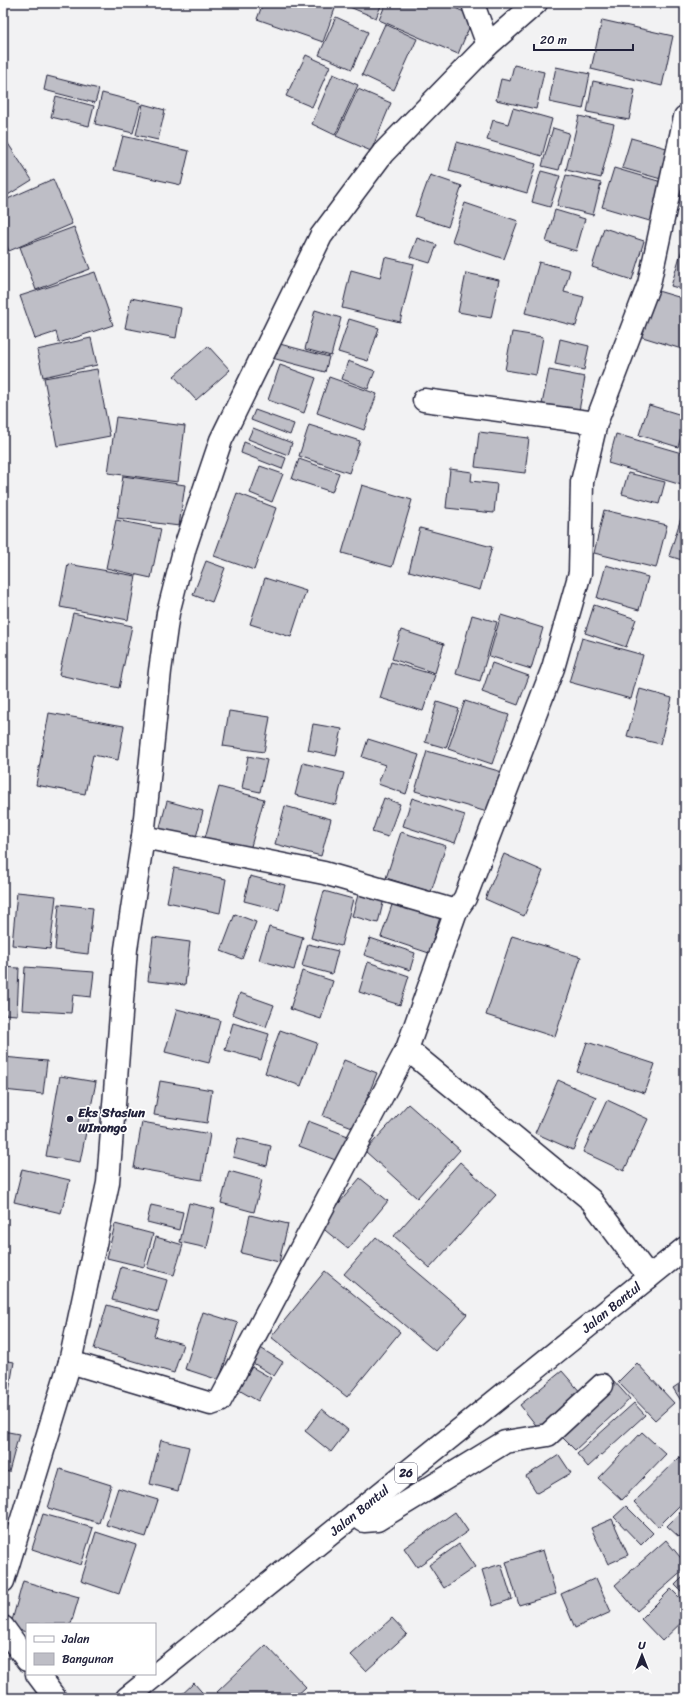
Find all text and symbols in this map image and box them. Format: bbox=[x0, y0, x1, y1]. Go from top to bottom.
scale bar bbox=[534, 26, 633, 52]
text: 20 m bbox=[540, 29, 567, 51]
place label: Eks Stasiun WInongo bbox=[78, 1101, 146, 1139]
marker: Eks Stasiun WInongo bbox=[65, 1114, 75, 1124]
street label: Jalan Bantul bbox=[576, 1276, 647, 1339]
road number: 26 bbox=[395, 1463, 417, 1483]
street label: Jalan Bantul bbox=[324, 1479, 395, 1542]
legend bbox=[26, 1623, 156, 1675]
text: Jalan bbox=[61, 1628, 90, 1650]
north arrow bbox=[622, 1635, 662, 1675]
text: U bbox=[638, 1636, 646, 1655]
text: Bangunan bbox=[62, 1648, 114, 1670]

